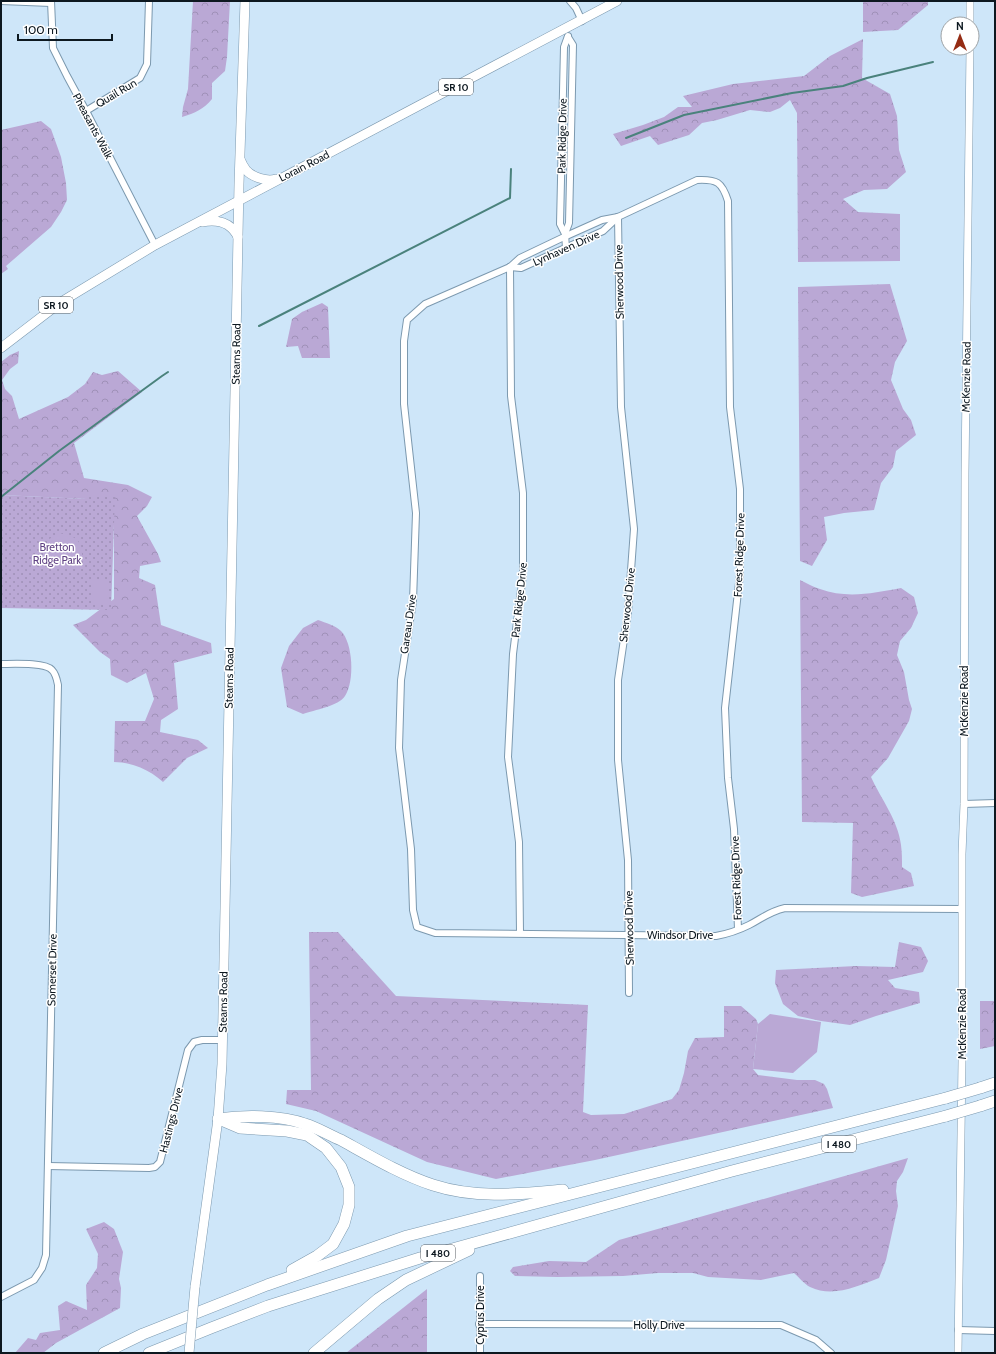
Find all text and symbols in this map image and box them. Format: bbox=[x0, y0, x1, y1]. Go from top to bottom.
scale bar bbox=[18, 16, 112, 42]
north arrow bbox=[940, 16, 980, 56]
text: N bbox=[956, 19, 964, 33]
text: 100 m bbox=[24, 22, 58, 37]
street label: Quail Run bbox=[93, 75, 139, 111]
road number: SR 10 bbox=[439, 79, 473, 95]
street label: Pheasants Walk bbox=[70, 91, 116, 161]
street label: Park Ridge Drive bbox=[554, 98, 570, 174]
street label: Lorain Road bbox=[276, 147, 332, 185]
street label: Lynhaven Drive bbox=[530, 227, 602, 269]
street label: Sherwood Drive bbox=[611, 244, 627, 319]
road number: SR 10 bbox=[39, 297, 73, 313]
street label: Stearns Road bbox=[228, 323, 244, 385]
street label: McKenzie Road bbox=[958, 341, 974, 413]
street label: Forest Ridge Drive bbox=[731, 512, 747, 597]
park label: Bretton Ridge Park bbox=[33, 540, 81, 567]
street label: Park Ridge Drive bbox=[508, 561, 530, 638]
street label: Sherwood Drive bbox=[616, 567, 638, 643]
street label: Gareau Drive bbox=[397, 593, 419, 655]
street label: Stearns Road bbox=[221, 647, 237, 709]
street label: McKenzie Road bbox=[957, 666, 971, 736]
street label: Forest Ridge Drive bbox=[728, 835, 744, 920]
street label: Sherwood Drive bbox=[621, 890, 637, 965]
street label: Windsor Drive bbox=[647, 928, 713, 942]
street label: Somerset Drive bbox=[44, 933, 60, 1006]
street label: Stearns Road bbox=[215, 971, 231, 1033]
street label: McKenzie Road bbox=[955, 989, 969, 1059]
street label: Hastings Drive bbox=[156, 1086, 186, 1154]
road number: I 480 bbox=[822, 1136, 856, 1152]
road number: I 480 bbox=[421, 1245, 455, 1261]
street label: Cyprus Drive bbox=[473, 1285, 487, 1345]
street label: Holly Drive bbox=[633, 1318, 685, 1332]

